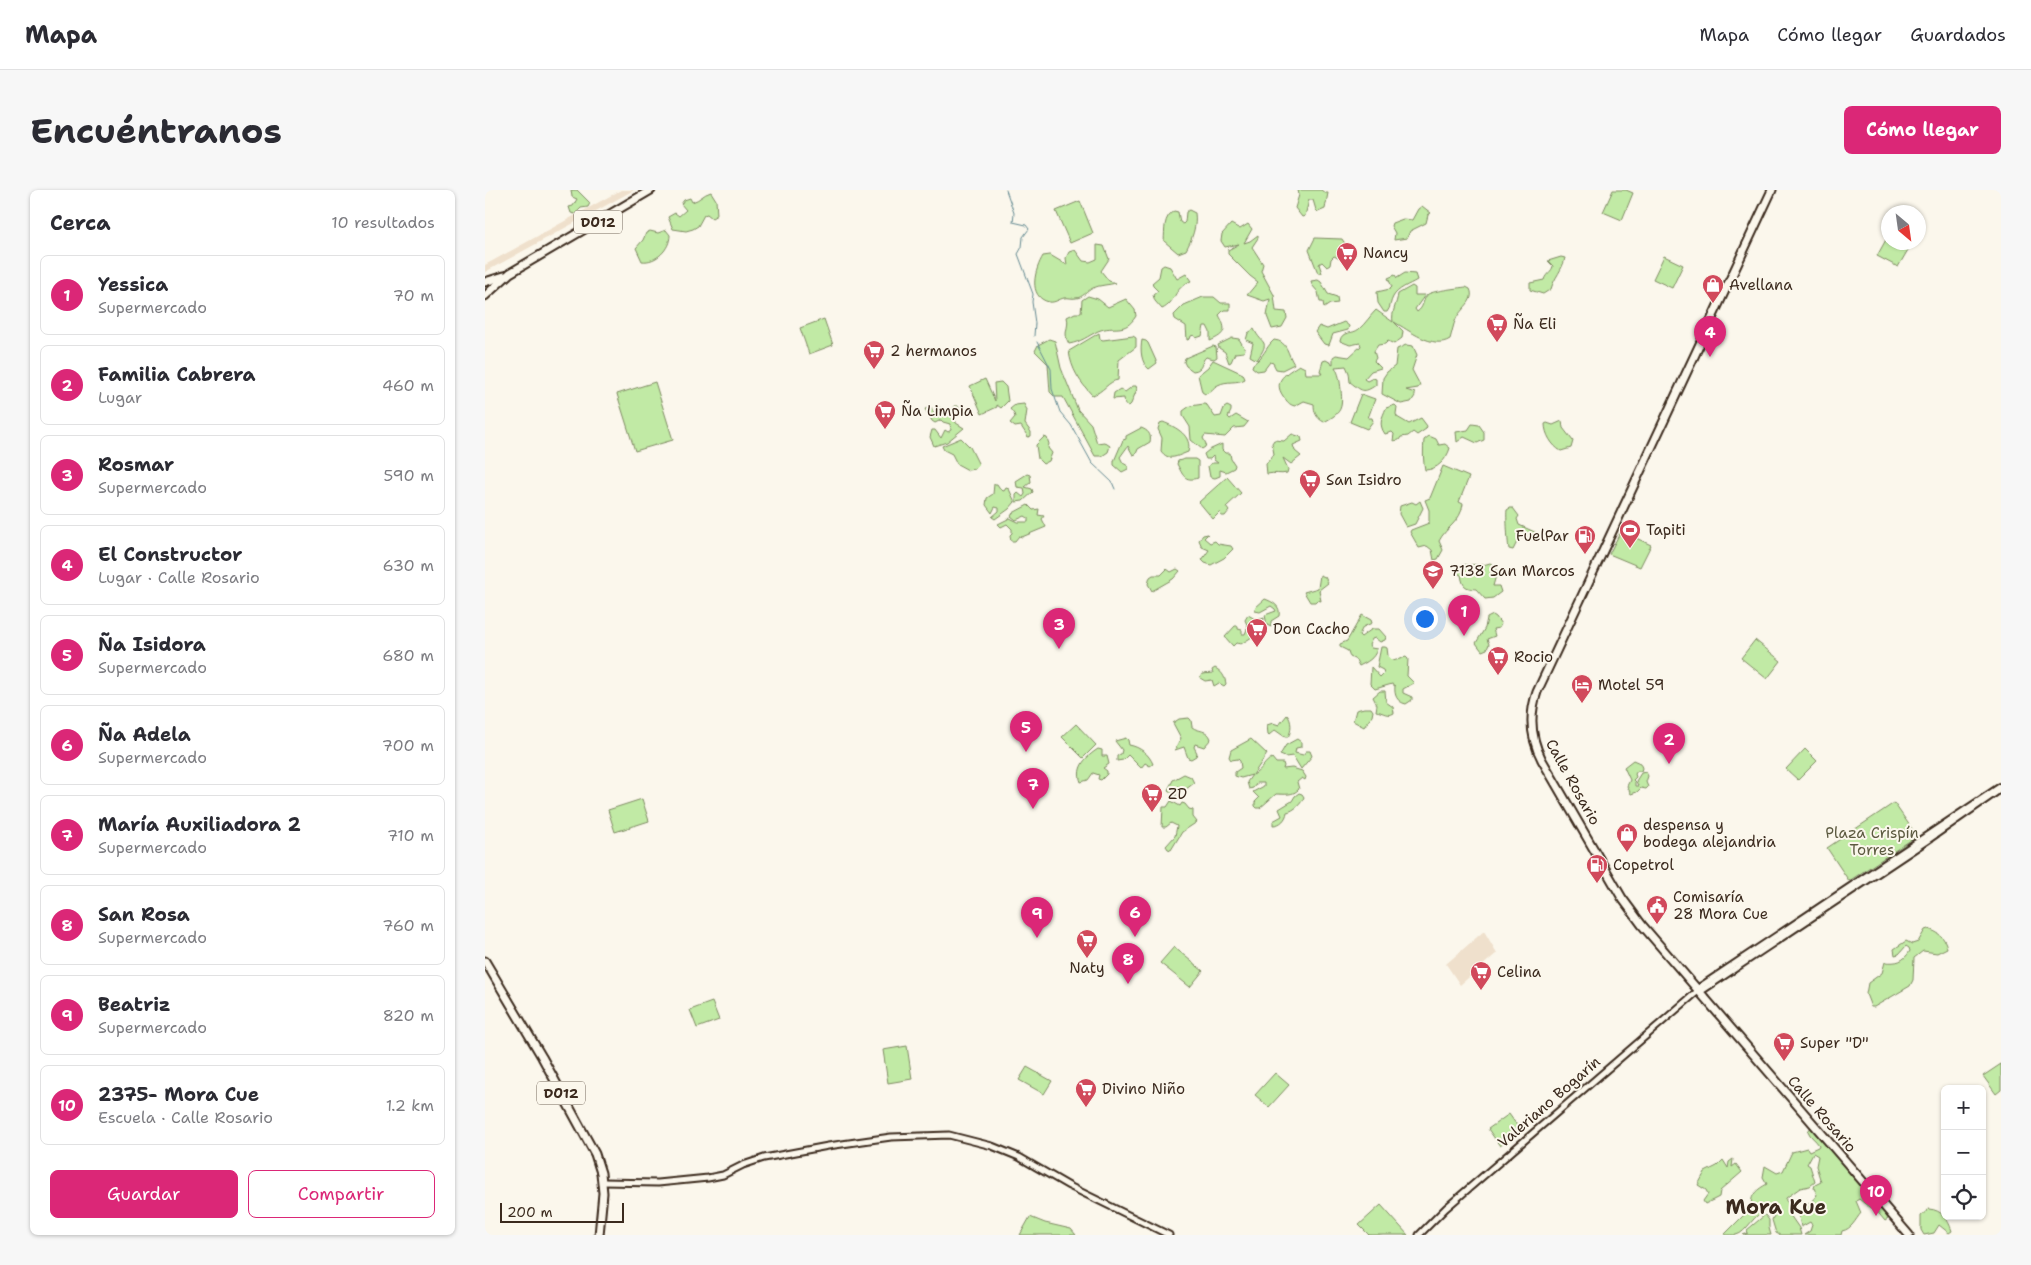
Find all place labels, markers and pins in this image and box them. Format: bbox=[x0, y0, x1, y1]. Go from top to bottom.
supermarket icon: Nancy bbox=[1335, 241, 1359, 272]
place label: Nancy bbox=[1363, 243, 1409, 263]
shop icon: Avellana bbox=[1701, 273, 1725, 304]
place label: Avellana bbox=[1729, 275, 1793, 295]
supermarket icon: Ña Eli bbox=[1485, 312, 1509, 343]
place label: Ña Eli bbox=[1513, 312, 1557, 334]
pin: 4 bbox=[1694, 316, 1726, 357]
supermarket icon: 2 hermanos bbox=[862, 339, 886, 370]
place label: 2 hermanos bbox=[890, 341, 977, 361]
supermarket icon: Ña Limpia bbox=[873, 399, 897, 430]
place label: Ña Limpia bbox=[901, 399, 974, 421]
supermarket icon: San Isidro bbox=[1298, 468, 1322, 499]
place label: San Isidro bbox=[1326, 470, 1402, 490]
sports icon: Tapiti bbox=[1618, 518, 1642, 549]
place label: Tapiti bbox=[1646, 520, 1686, 540]
fuel station icon: FuelPar bbox=[1573, 524, 1597, 555]
place label: FuelPar bbox=[1516, 526, 1569, 546]
school or university icon: 7138 San Marcos bbox=[1421, 559, 1445, 590]
place label: 7138 San Marcos bbox=[1449, 561, 1575, 581]
pin: 1 bbox=[1448, 595, 1480, 636]
pin: 3 bbox=[1043, 608, 1075, 649]
supermarket icon: Don Cacho bbox=[1245, 617, 1269, 648]
place label: Don Cacho bbox=[1273, 619, 1350, 639]
supermarket icon: Rocio bbox=[1486, 645, 1510, 676]
place label: Rocio bbox=[1514, 647, 1553, 667]
hotel icon: Motel 59 bbox=[1570, 673, 1594, 704]
place label: Motel 59 bbox=[1598, 675, 1664, 695]
pin: 5 bbox=[1010, 711, 1042, 752]
pin: 2 bbox=[1653, 723, 1685, 764]
pin: 7 bbox=[1017, 768, 1049, 809]
supermarket icon: ZD bbox=[1140, 782, 1164, 813]
place label: ZD bbox=[1168, 784, 1187, 804]
place label: despensa y bodega alejandria bbox=[1643, 815, 1776, 852]
shop icon: despensa y bodega alejandria bbox=[1615, 822, 1639, 853]
fuel station icon: Copetrol bbox=[1585, 853, 1609, 884]
place label: Copetrol bbox=[1613, 855, 1674, 875]
place label: Comisaría 28 Mora Cue bbox=[1673, 887, 1768, 924]
public building icon: Comisaría 28 Mora Cue bbox=[1645, 894, 1669, 925]
pin: 6 bbox=[1119, 896, 1151, 937]
pin: 9 bbox=[1021, 897, 1053, 938]
supermarket icon: Naty bbox=[1075, 928, 1099, 959]
pin: 8 bbox=[1112, 943, 1144, 984]
place label: Naty bbox=[1069, 958, 1105, 978]
supermarket icon: Celina bbox=[1469, 960, 1493, 991]
place label: Celina bbox=[1497, 962, 1542, 982]
supermarket icon: Super "D" bbox=[1772, 1031, 1796, 1062]
place label: Super "D" bbox=[1800, 1033, 1869, 1053]
supermarket icon: Divino Niño bbox=[1074, 1077, 1098, 1108]
place label: Divino Niño bbox=[1102, 1079, 1185, 1099]
pin: 10 bbox=[1860, 1175, 1892, 1216]

